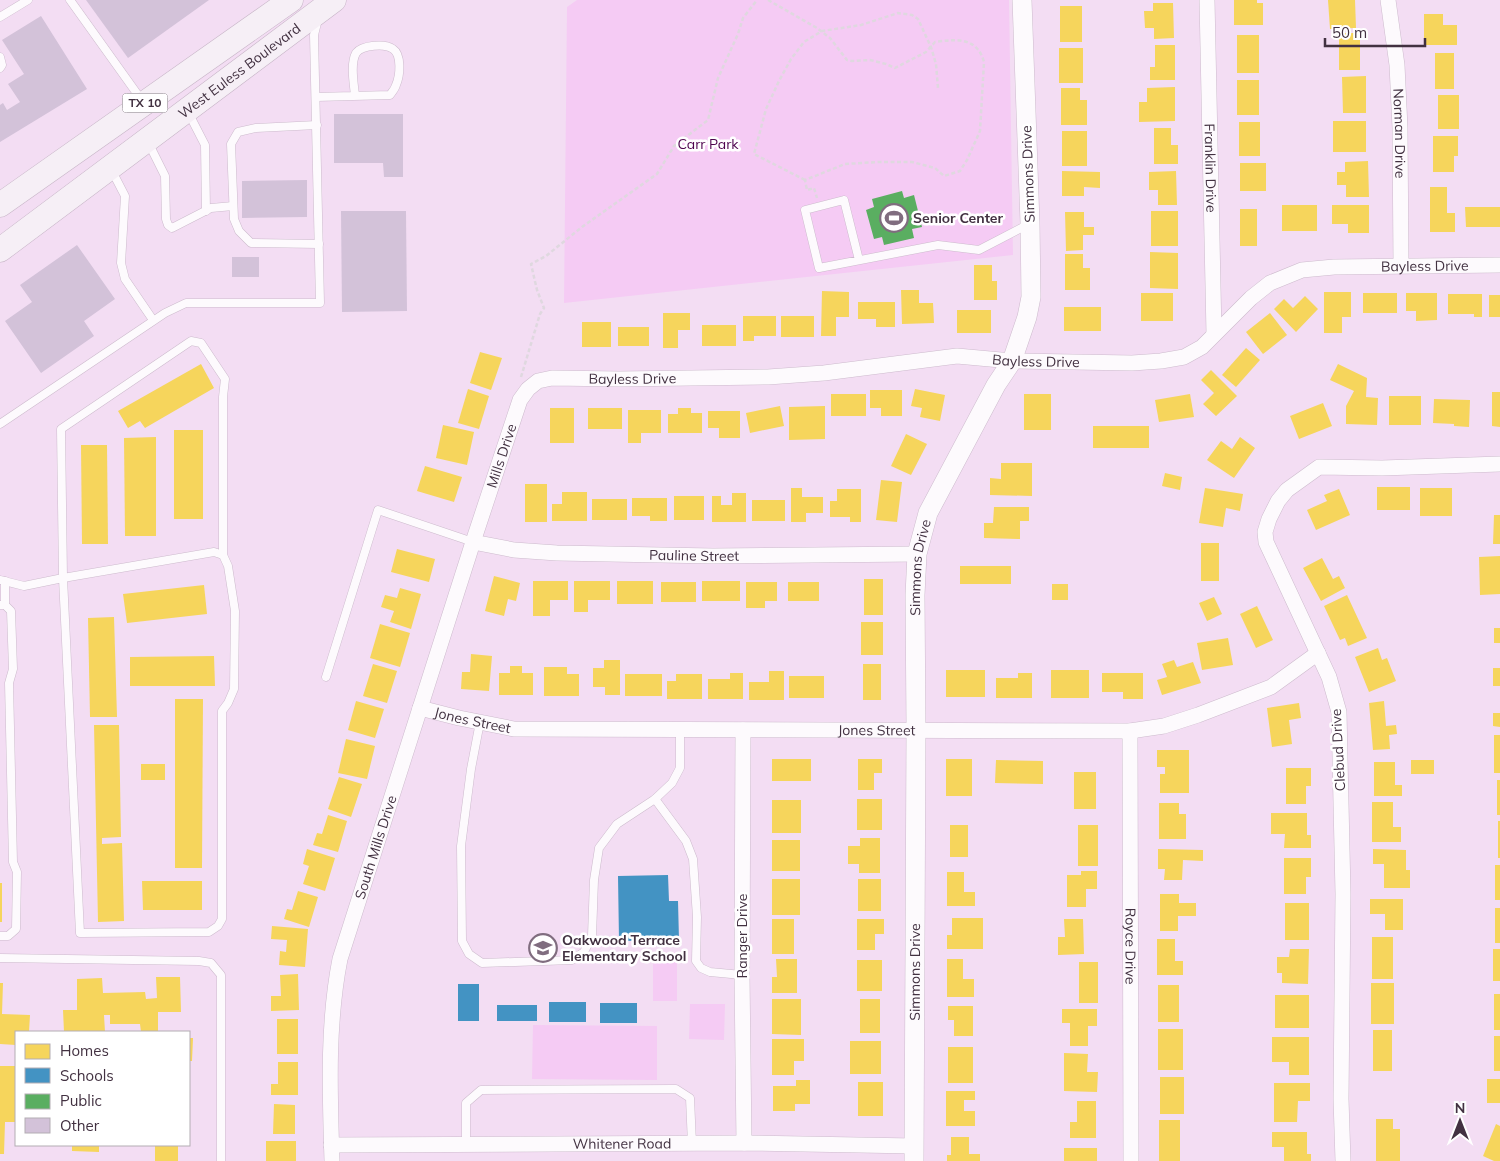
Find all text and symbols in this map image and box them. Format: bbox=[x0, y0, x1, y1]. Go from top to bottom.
scale bar bbox=[1325, 15, 1425, 47]
street label: West Euless Boulevard bbox=[175, 19, 304, 122]
text: 50 m bbox=[1332, 23, 1367, 42]
street label: Norman Drive bbox=[1389, 88, 1409, 178]
road number: TX 10 bbox=[122, 94, 168, 112]
street label: Franklin Drive bbox=[1201, 123, 1220, 213]
street label: Simmons Drive bbox=[1017, 125, 1039, 223]
park label: Carr Park bbox=[677, 135, 739, 153]
sports icon: Senior Center bbox=[879, 203, 909, 233]
place label: Senior Center bbox=[913, 209, 1004, 227]
street label: Bayless Drive bbox=[1381, 256, 1469, 275]
street label: Bayless Drive bbox=[991, 350, 1080, 371]
street label: Bayless Drive bbox=[588, 369, 676, 388]
street label: Mills Drive bbox=[483, 421, 520, 490]
street label: Simmons Drive bbox=[906, 517, 935, 616]
street label: Pauline Street bbox=[649, 546, 739, 565]
street label: Jones Street bbox=[432, 703, 512, 737]
street label: Clebud Drive bbox=[1327, 708, 1349, 792]
street label: Jones Street bbox=[838, 721, 916, 739]
street label: South Mills Drive bbox=[351, 793, 401, 901]
street label: Ranger Drive bbox=[733, 894, 751, 978]
street label: Royce Drive bbox=[1121, 908, 1140, 984]
street label: Simmons Drive bbox=[906, 923, 924, 1021]
place label: Oakwood Terrace Elementary School bbox=[562, 931, 686, 965]
school or university icon: Oakwood Terrace Elementary School bbox=[528, 933, 558, 963]
legend bbox=[15, 1031, 190, 1146]
text: Homes bbox=[60, 1041, 109, 1060]
text: Schools bbox=[60, 1066, 114, 1085]
text: Public bbox=[60, 1091, 102, 1110]
north arrow bbox=[1435, 1096, 1485, 1146]
text: N bbox=[1455, 1099, 1465, 1117]
text: Other bbox=[60, 1116, 100, 1135]
street label: Whitener Road bbox=[573, 1134, 671, 1153]

